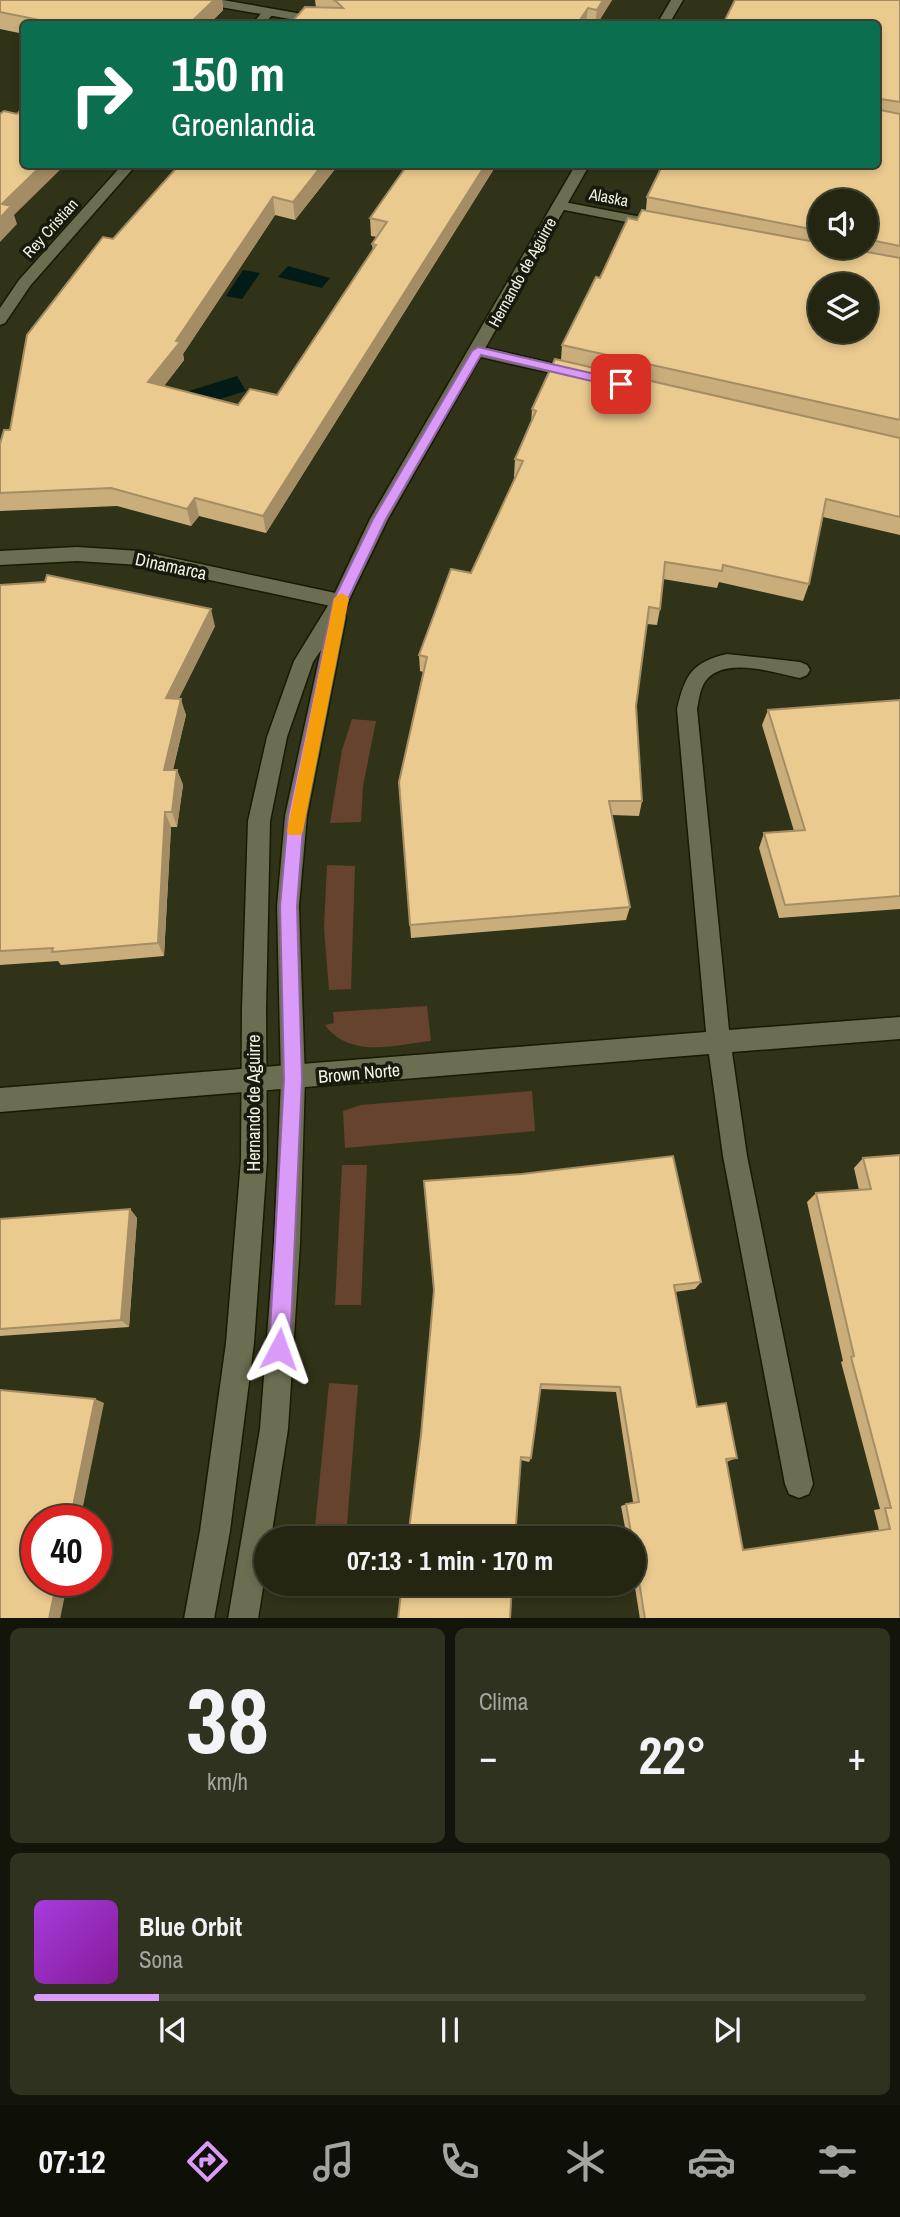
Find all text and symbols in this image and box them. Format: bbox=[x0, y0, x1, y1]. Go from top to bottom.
text: 150 m bbox=[171, 40, 285, 106]
icon: right bbox=[56, 49, 147, 140]
text: Groenlandia bbox=[171, 103, 315, 146]
street label: Alaska bbox=[587, 182, 631, 212]
map controls bbox=[808, 189, 878, 343]
button: sound bbox=[808, 189, 878, 259]
street label: Rey Cristian bbox=[17, 194, 83, 262]
street label: Hernando de Aguirre bbox=[483, 213, 561, 331]
button: layers bbox=[808, 273, 878, 343]
pin bbox=[591, 354, 651, 414]
icon: arrive bbox=[602, 365, 640, 403]
street label: Dinamarca bbox=[133, 546, 209, 586]
street label: Hernando de Aguirre bbox=[241, 1034, 266, 1172]
street label: Brown Norte bbox=[317, 1057, 401, 1089]
position arrow bbox=[242, 1312, 316, 1386]
speed limit sign: 40 bbox=[21, 1505, 112, 1596]
text: 07:13 · 1 min · 170 m bbox=[347, 1543, 553, 1578]
text: 38 bbox=[186, 1659, 269, 1781]
text: Clima bbox=[479, 1686, 528, 1717]
text: 22° bbox=[638, 1720, 707, 1790]
text: − bbox=[479, 1731, 497, 1782]
text: + bbox=[848, 1731, 866, 1782]
text: km/h bbox=[207, 1766, 248, 1797]
text: Blue Orbit bbox=[139, 1909, 242, 1944]
text: Sona bbox=[139, 1944, 183, 1975]
icon: previous bbox=[154, 2011, 192, 2049]
icon: pause bbox=[431, 2011, 469, 2049]
icon: next bbox=[708, 2011, 746, 2049]
icon: directions bbox=[183, 2137, 232, 2186]
icon: music bbox=[309, 2137, 358, 2186]
icon: phone bbox=[435, 2137, 484, 2186]
icon: climate bbox=[561, 2137, 610, 2186]
icon: car bbox=[687, 2137, 736, 2186]
icon: filters bbox=[813, 2137, 862, 2186]
text: 07:12 bbox=[38, 2140, 106, 2183]

